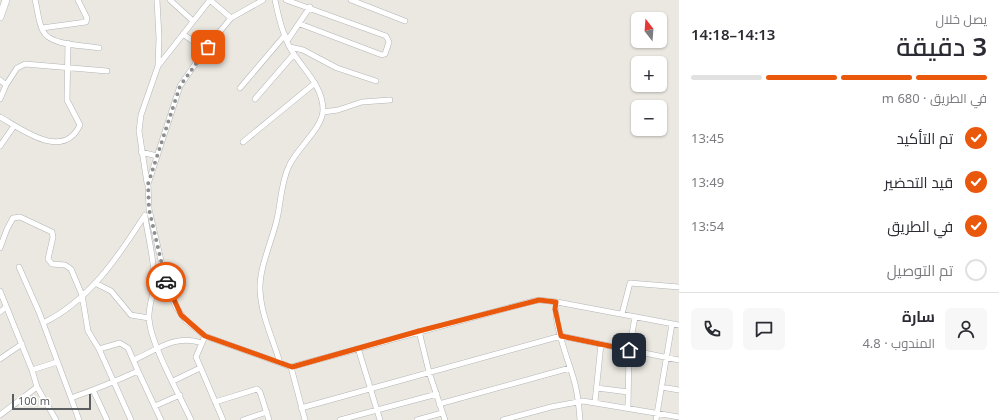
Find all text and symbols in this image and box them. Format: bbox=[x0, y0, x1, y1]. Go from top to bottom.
text: يصل خلال bbox=[935, 10, 987, 28]
north arrow bbox=[631, 12, 667, 48]
map controls bbox=[631, 12, 667, 136]
text: 14:13–14:18 bbox=[691, 24, 775, 44]
text: 3 دقيقة bbox=[896, 28, 987, 64]
pin bbox=[191, 30, 225, 64]
icon: bag bbox=[197, 36, 219, 58]
button: + bbox=[631, 56, 667, 92]
text: في الطريق · 680 m bbox=[882, 89, 987, 107]
button: − bbox=[631, 100, 667, 136]
icon: check bbox=[965, 127, 987, 149]
text: تم التأكيد bbox=[896, 128, 953, 148]
text: 13:45 bbox=[691, 129, 724, 147]
icon: check bbox=[965, 171, 987, 193]
text: قيد التحضير bbox=[884, 172, 953, 192]
text: 13:49 bbox=[691, 173, 724, 191]
icon: check bbox=[965, 215, 987, 237]
text: في الطريق bbox=[887, 216, 953, 236]
text: 13:54 bbox=[691, 217, 724, 235]
text: تم التوصيل bbox=[887, 260, 953, 280]
courier bbox=[146, 262, 186, 302]
icon: car bbox=[155, 271, 177, 293]
text: سارة bbox=[902, 306, 935, 326]
button: phone bbox=[691, 308, 733, 350]
button: chat bbox=[743, 308, 785, 350]
button: person bbox=[945, 308, 987, 350]
pin bbox=[612, 333, 646, 367]
text: المندوب · 4.8 bbox=[862, 334, 935, 352]
icon: home bbox=[618, 339, 640, 361]
scale bar bbox=[12, 392, 91, 411]
text: 100 m bbox=[18, 393, 50, 408]

